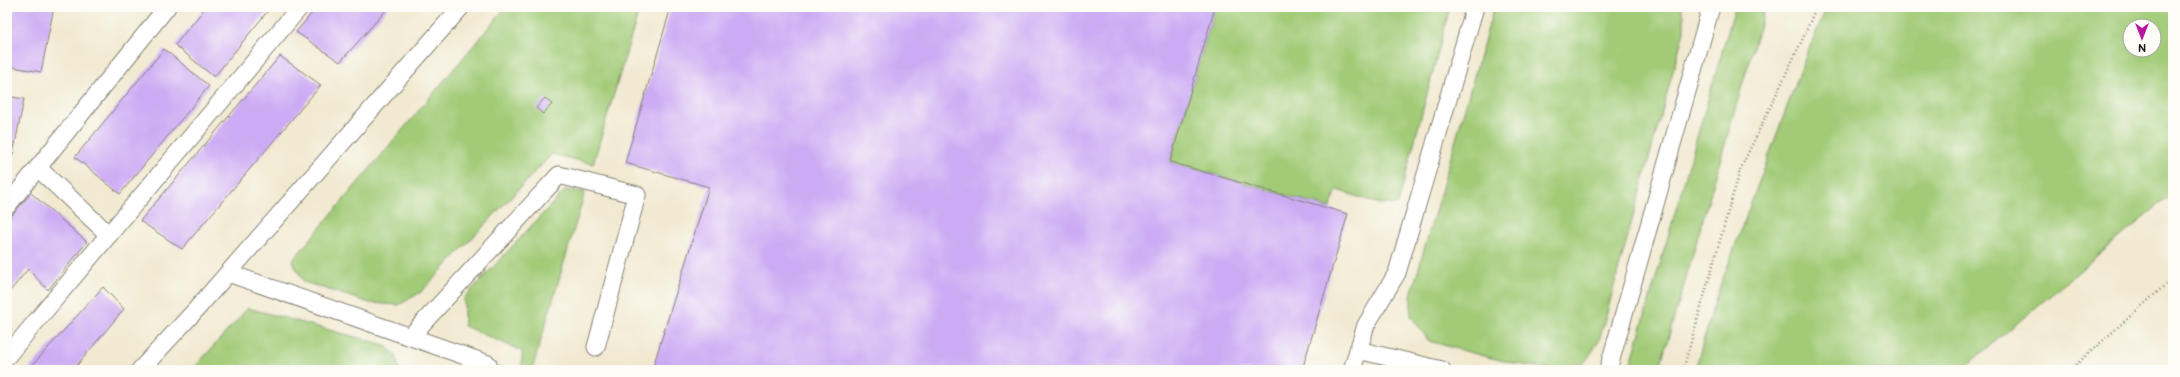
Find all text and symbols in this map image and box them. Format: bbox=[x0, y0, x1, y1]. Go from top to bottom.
north arrow bbox=[2122, 18, 2162, 58]
text: N bbox=[2138, 41, 2146, 54]

